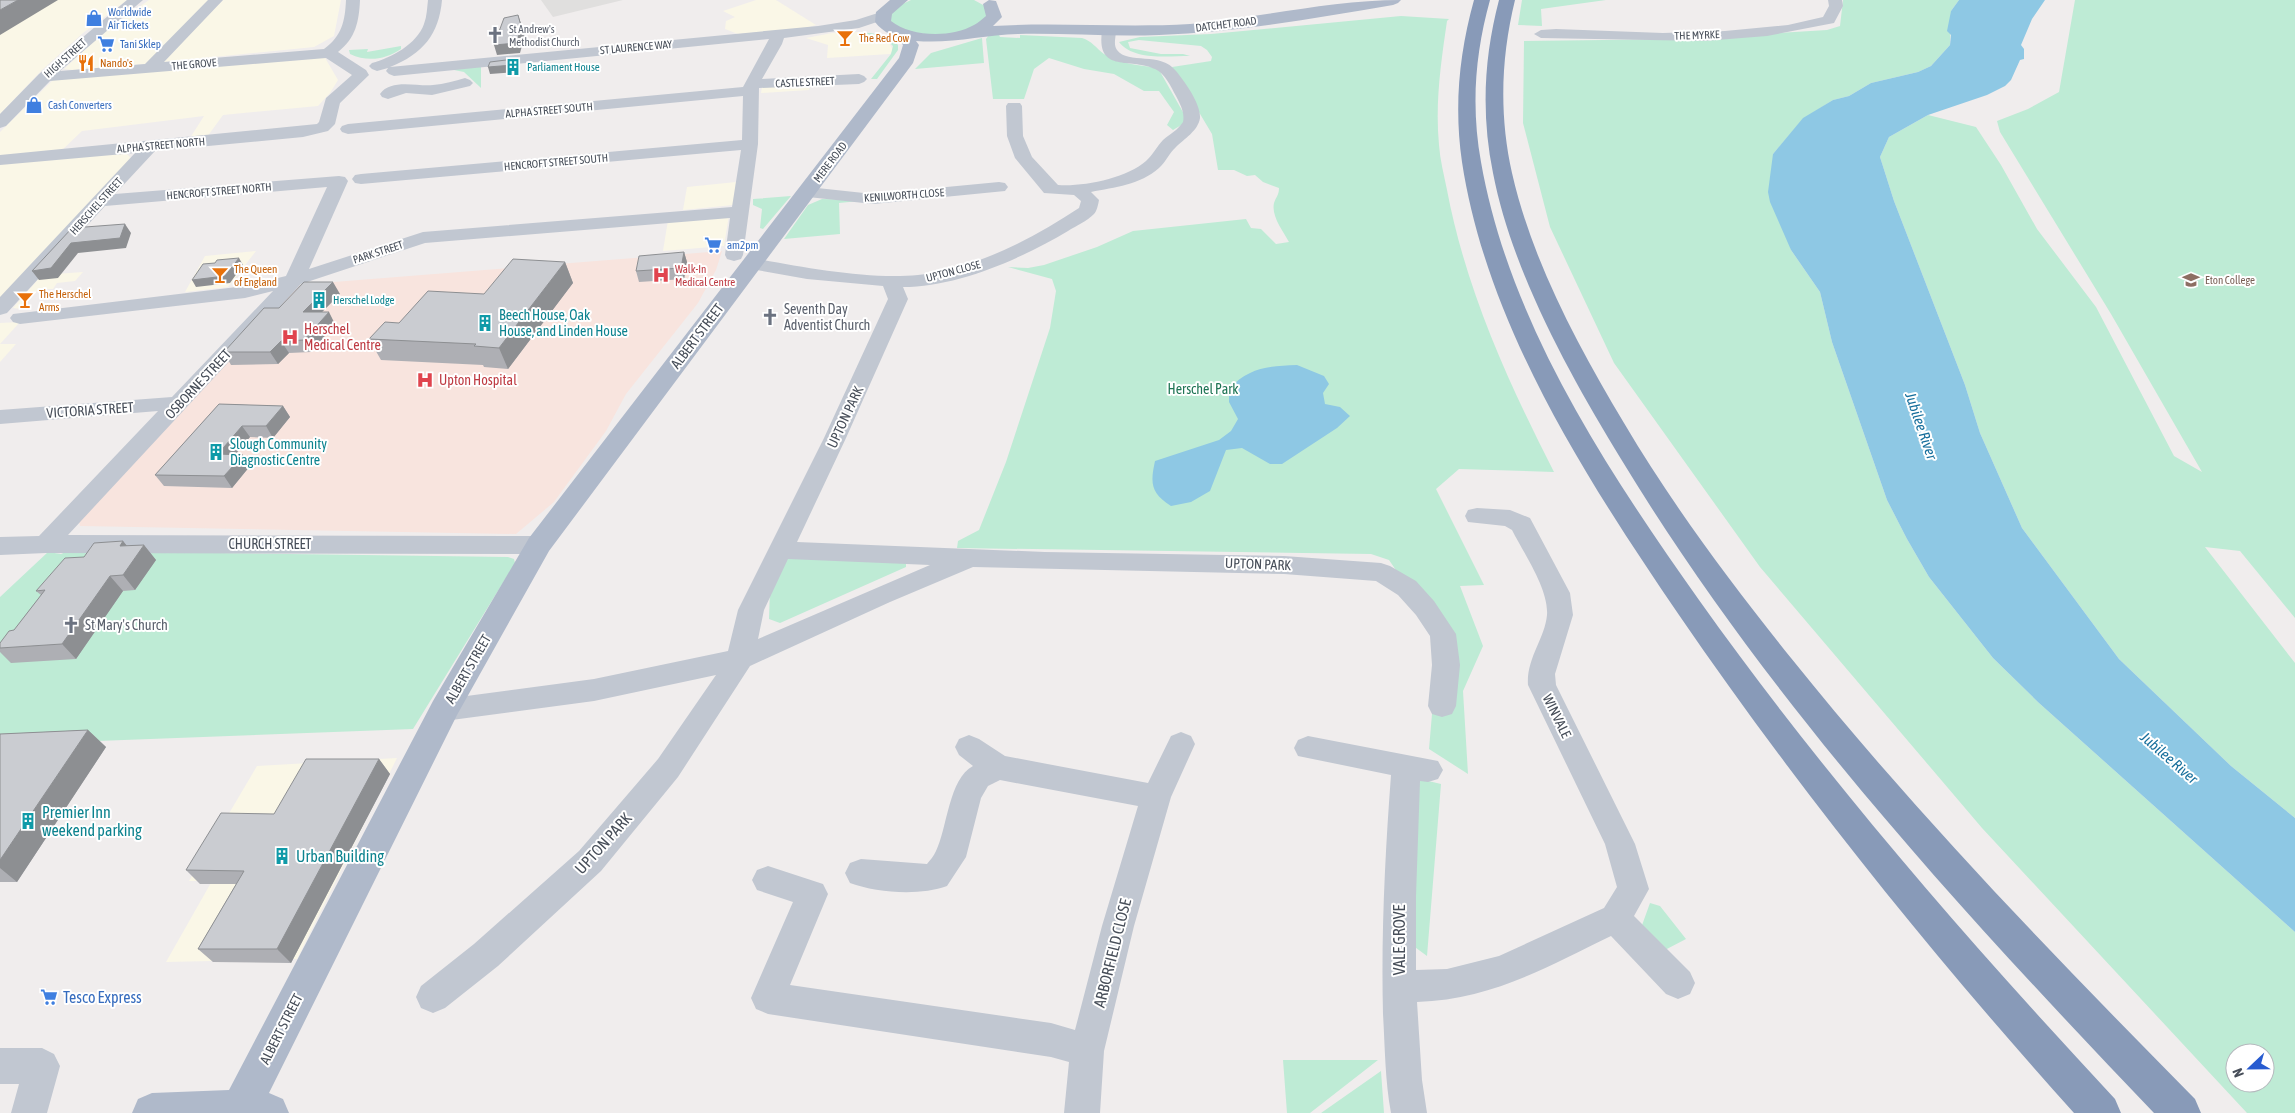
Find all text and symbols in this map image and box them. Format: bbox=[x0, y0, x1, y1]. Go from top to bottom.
place label: Worldwide Air Tickets bbox=[108, 6, 151, 31]
shop icon: Worldwide Air Tickets bbox=[84, 8, 104, 28]
street label: DATCHET ROAD bbox=[1195, 14, 1257, 34]
place label: St Andrew's Methodist Church bbox=[509, 23, 580, 48]
church icon: St Andrew's Methodist Church bbox=[485, 25, 505, 45]
bar icon: The Red Cow bbox=[835, 28, 855, 48]
street label: THE MYRKE bbox=[1674, 28, 1720, 42]
place label: The Red Cow bbox=[859, 32, 910, 44]
supermarket icon: Tani Sklep bbox=[96, 34, 116, 54]
street label: HIGH STREET bbox=[42, 36, 88, 80]
place label: Tani Sklep bbox=[120, 38, 161, 50]
street label: ST LAURENCE WAY bbox=[599, 38, 673, 56]
restaurant icon: Nando's bbox=[76, 53, 96, 73]
street label: THE GROVE bbox=[171, 56, 217, 72]
place label: Nando's bbox=[100, 57, 133, 69]
building icon: Parliament House bbox=[503, 57, 523, 77]
place label: Parliament House bbox=[527, 61, 600, 73]
street label: CASTLE STREET bbox=[775, 74, 835, 90]
shop icon: Cash Converters bbox=[24, 95, 44, 115]
place label: Cash Converters bbox=[48, 99, 112, 111]
street label: ALPHA STREET SOUTH bbox=[505, 100, 593, 120]
street label: ALPHA STREET NORTH bbox=[116, 135, 206, 155]
street label: MERE ROAD bbox=[811, 140, 849, 184]
street label: HENCROFT STREET SOUTH bbox=[503, 151, 609, 173]
street label: HERSCHEL STREET bbox=[67, 175, 125, 237]
street label: HENCROFT STREET NORTH bbox=[166, 180, 272, 202]
street label: KENILWORTH CLOSE bbox=[864, 186, 945, 204]
supermarket icon: am2pm bbox=[703, 235, 723, 255]
street label: PARK STREET bbox=[351, 238, 405, 266]
place label: am2pm bbox=[727, 239, 758, 251]
street label: UPTON CLOSE bbox=[925, 258, 982, 284]
place label: The Queen of England bbox=[234, 263, 277, 288]
place label: Walk-In Medical Centre bbox=[675, 263, 735, 288]
bar icon: The Queen of England bbox=[210, 265, 230, 285]
hospital icon: Walk-In Medical Centre bbox=[651, 265, 671, 285]
school or university icon: Eton College bbox=[2181, 270, 2201, 290]
place label: Eton College bbox=[2205, 274, 2255, 286]
place label: The Herschel Arms bbox=[39, 288, 91, 313]
bar icon: The Herschel Arms bbox=[15, 290, 35, 310]
building icon: Herschel Lodge bbox=[309, 290, 329, 310]
place label: Herschel Lodge bbox=[333, 294, 394, 306]
street label: ALBERT STREET bbox=[667, 300, 727, 372]
place label: Seventh Day Adventist Church bbox=[784, 301, 870, 333]
place label: Beech House, Oak House, and Linden House bbox=[499, 307, 628, 339]
church icon: Seventh Day Adventist Church bbox=[760, 307, 780, 327]
building icon: Beech House, Oak House, and Linden House bbox=[475, 313, 495, 333]
place label: Herschel Medical Centre bbox=[304, 321, 381, 353]
hospital icon: Herschel Medical Centre bbox=[280, 327, 300, 347]
street label: OSBORNE STREET bbox=[162, 346, 234, 422]
hospital icon: Upton Hospital bbox=[415, 370, 435, 390]
place label: Upton Hospital bbox=[439, 372, 517, 388]
park label: Herschel Park bbox=[1168, 381, 1238, 397]
street label: UPTON PARK bbox=[824, 383, 866, 450]
water label: Jubilee River bbox=[1902, 389, 1941, 462]
street label: VICTORIA STREET bbox=[46, 399, 134, 421]
place label: Slough Community Diagnostic Centre bbox=[230, 436, 327, 468]
building icon: Slough Community Diagnostic Centre bbox=[206, 442, 226, 462]
street label: CHURCH STREET bbox=[228, 536, 312, 552]
street label: UPTON PARK bbox=[1225, 555, 1292, 573]
church icon: St Mary's Church bbox=[61, 615, 81, 635]
place label: St Mary's Church bbox=[85, 617, 168, 633]
street label: ALBERT STREET bbox=[442, 632, 494, 706]
street label: WINVALE bbox=[1540, 691, 1574, 741]
water label: Jubilee River bbox=[2137, 728, 2202, 787]
place label: Premier Inn weekend parking bbox=[42, 803, 142, 840]
street label: UPTON PARK bbox=[571, 809, 635, 877]
building icon: Premier Inn weekend parking bbox=[18, 811, 38, 831]
building icon: Urban Building bbox=[272, 846, 292, 866]
place label: Urban Building bbox=[296, 847, 384, 866]
street label: ARBORFIELD CLOSE bbox=[1090, 897, 1134, 1009]
street label: VALE GROVE bbox=[1390, 904, 1408, 975]
supermarket icon: Tesco Express bbox=[39, 987, 59, 1007]
place label: Tesco Express bbox=[63, 988, 142, 1007]
street label: ALBERT STREET bbox=[256, 991, 306, 1067]
north arrow bbox=[2225, 1043, 2275, 1093]
text: N bbox=[2229, 1066, 2247, 1080]

